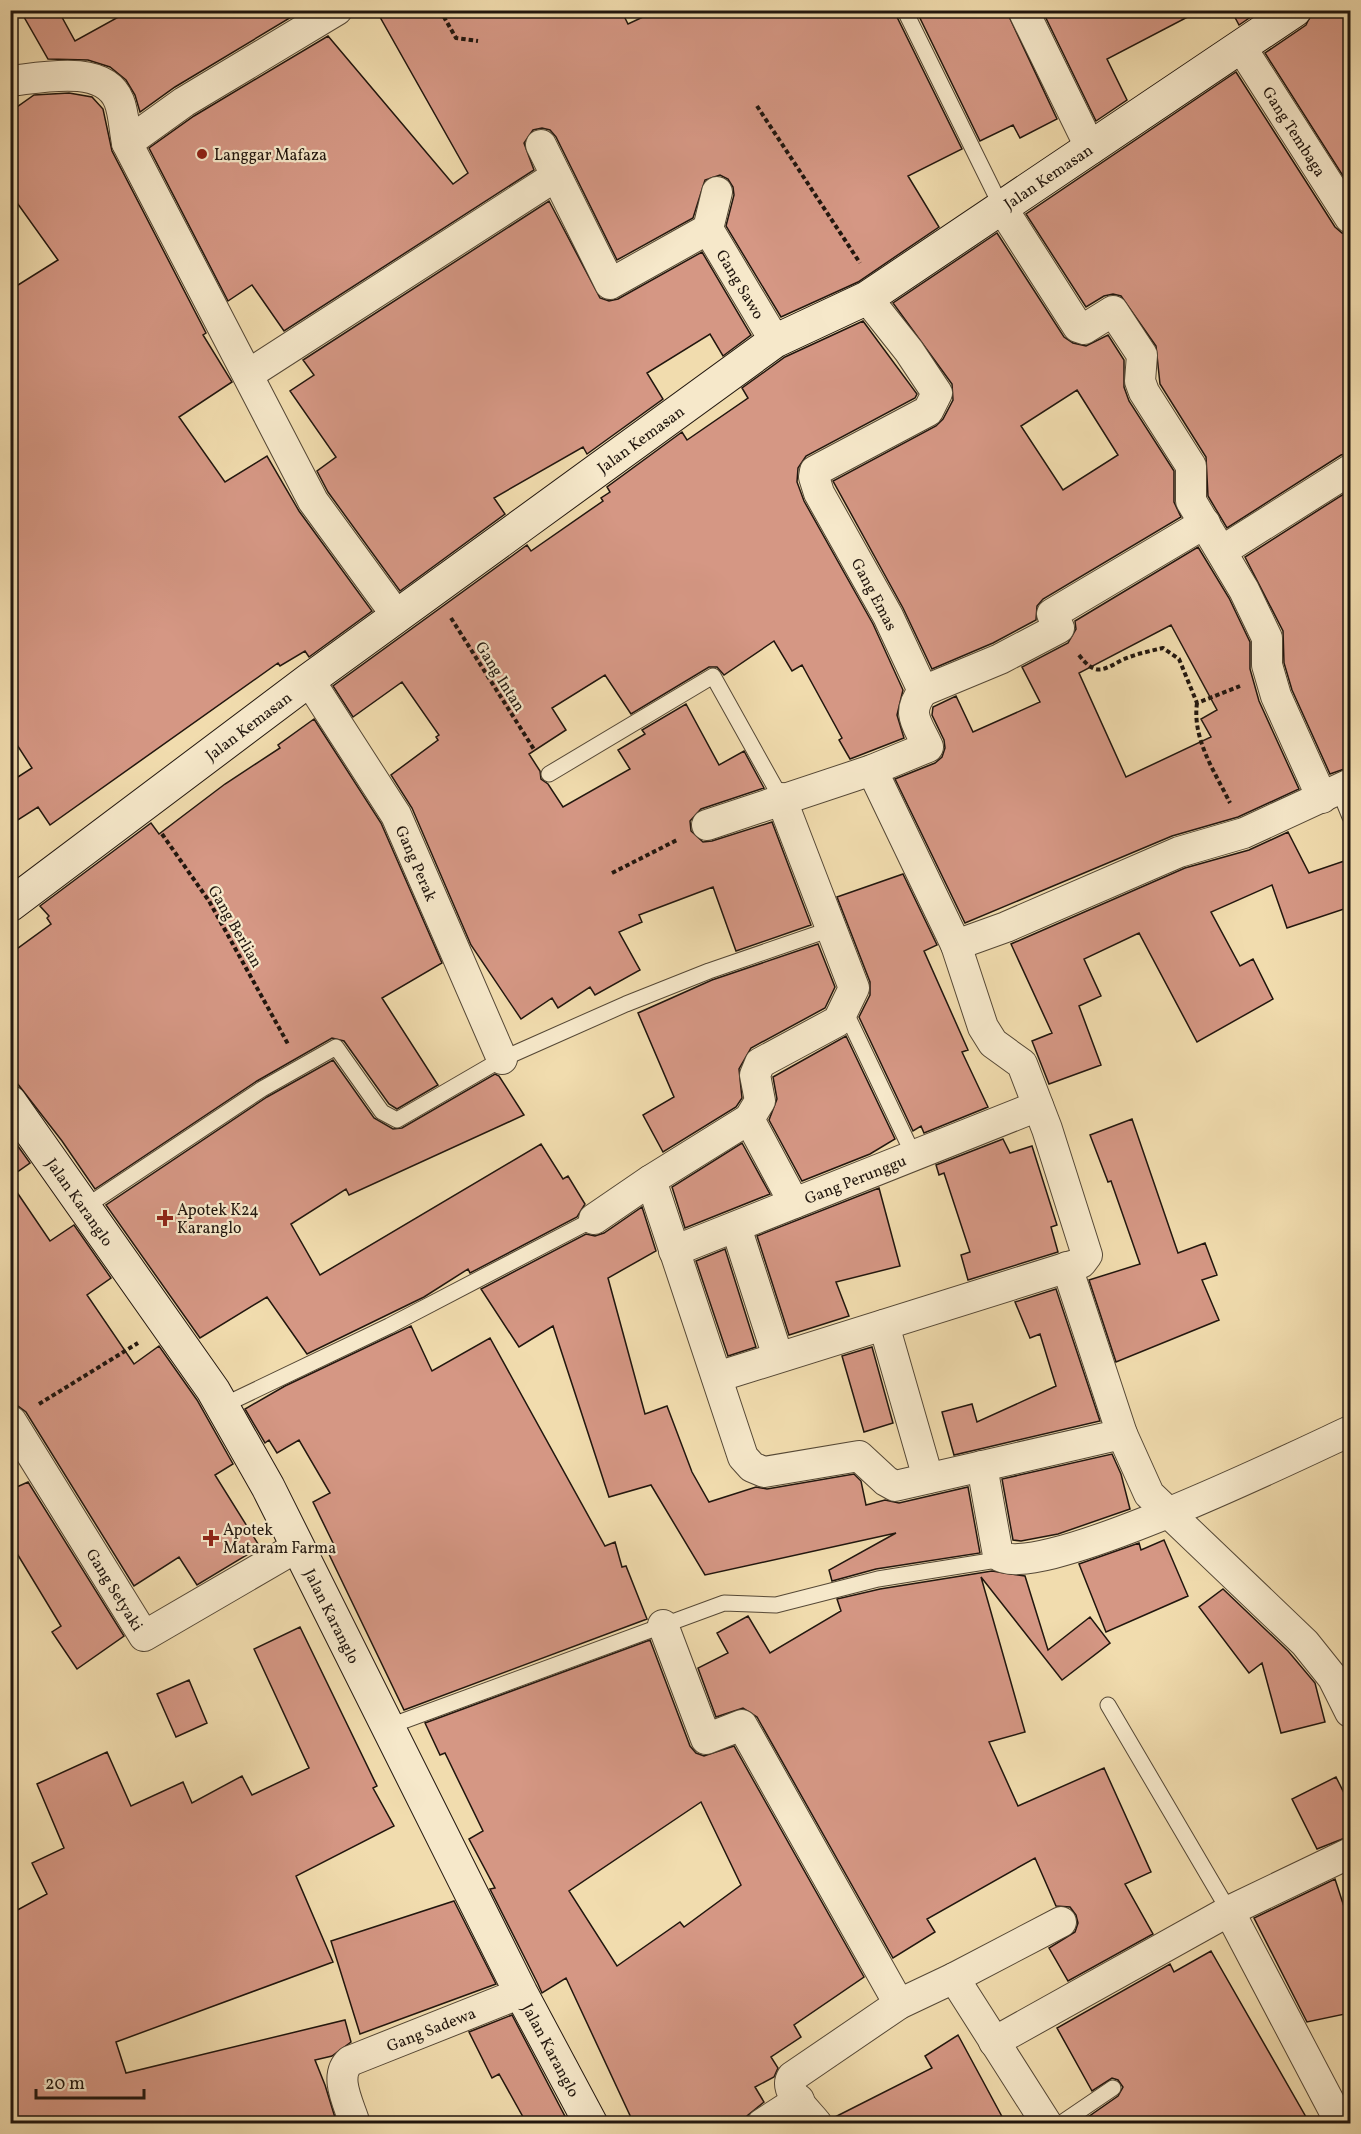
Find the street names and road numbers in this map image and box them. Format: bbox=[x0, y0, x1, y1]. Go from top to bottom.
street label: Gang Tembaga bbox=[1256, 83, 1330, 182]
street label: Jalan Kemasan bbox=[1000, 140, 1098, 216]
street label: Gang Sawo bbox=[710, 246, 769, 324]
street label: Jalan Kemasan bbox=[593, 401, 690, 480]
street label: Gang Emas bbox=[845, 555, 902, 635]
street label: Gang Intan bbox=[469, 638, 530, 716]
street label: Jalan Kemasan bbox=[202, 688, 297, 767]
street label: Gang Perak bbox=[389, 822, 441, 905]
street label: Gang Berlian bbox=[202, 882, 267, 972]
street label: Gang Perunggu bbox=[802, 1151, 910, 1211]
street label: Jalan Karanglo bbox=[40, 1154, 117, 1251]
street label: Gang Setyaki bbox=[80, 1545, 147, 1636]
street label: Jalan Karanglo bbox=[298, 1566, 364, 1668]
street label: Jalan Karanglo bbox=[516, 2000, 584, 2102]
street label: Gang Sadewa bbox=[384, 2003, 479, 2058]

